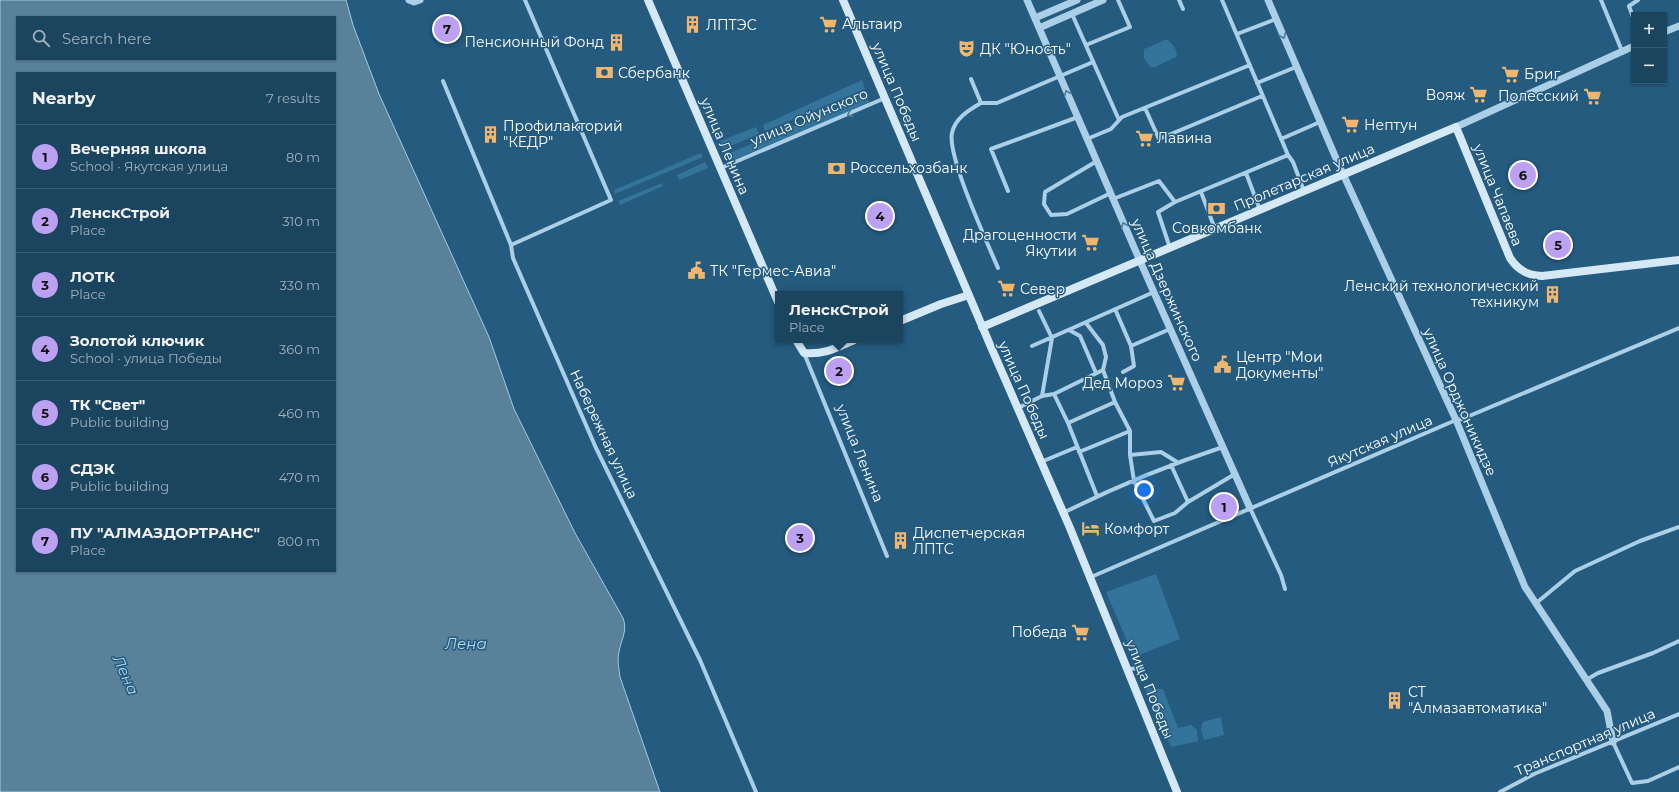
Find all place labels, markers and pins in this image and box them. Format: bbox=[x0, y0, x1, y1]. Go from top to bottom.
pin: 7 bbox=[434, 14, 460, 44]
supermarket icon: Альтаир bbox=[819, 14, 839, 34]
building icon: ЛПТЭС bbox=[683, 15, 703, 35]
place label: Альтаир bbox=[842, 15, 902, 33]
place label: ЛПТЭС bbox=[706, 16, 757, 34]
building icon: Пенсионный Фонд bbox=[607, 32, 627, 52]
place label: Пенсионный Фонд bbox=[464, 33, 604, 51]
theatre icon: ДК "Юность" bbox=[957, 39, 977, 59]
place label: ДК "Юность" bbox=[980, 40, 1071, 58]
bank icon: Сбербанк bbox=[595, 63, 615, 83]
place label: Сбербанк bbox=[618, 64, 690, 82]
supermarket icon: Бриг bbox=[1501, 64, 1521, 84]
place label: Бриг bbox=[1524, 65, 1560, 83]
supermarket icon: Вояж bbox=[1468, 85, 1488, 105]
place label: Вояж bbox=[1426, 86, 1465, 104]
supermarket icon: Полесский bbox=[1582, 86, 1602, 106]
place label: Полесский bbox=[1498, 87, 1579, 105]
supermarket icon: Нептун bbox=[1341, 115, 1361, 135]
place label: Нептун bbox=[1364, 116, 1417, 134]
place label: Профилакторий "КЕДР" bbox=[503, 117, 623, 151]
building icon: Профилакторий "КЕДР" bbox=[480, 124, 500, 144]
supermarket icon: Лавина bbox=[1134, 128, 1154, 148]
place label: Лавина bbox=[1157, 129, 1212, 147]
bank icon: Россельхозбанк bbox=[827, 158, 847, 178]
place label: Россельхозбанк bbox=[850, 159, 967, 177]
pin: 6 bbox=[1510, 160, 1536, 190]
bank icon: Совкомбанк bbox=[1207, 198, 1227, 218]
pin: 4 bbox=[867, 201, 893, 231]
place label: Совкомбанк bbox=[1172, 219, 1262, 237]
place label: Драгоценности Якутии bbox=[963, 226, 1077, 260]
pin: 5 bbox=[1545, 230, 1571, 260]
supermarket icon: Драгоценности Якутии bbox=[1080, 233, 1100, 253]
public building icon: ТК "Гермес-Авиа" bbox=[687, 261, 707, 281]
place label: ТК "Гермес-Авиа" bbox=[710, 262, 836, 280]
place label: Ленский технологический техникум bbox=[1344, 277, 1539, 311]
supermarket icon: Север bbox=[997, 279, 1017, 299]
place label: Север bbox=[1020, 280, 1065, 298]
building icon: Ленский технологический техникум bbox=[1542, 284, 1562, 304]
place label: Центр "Мои Документы" bbox=[1236, 348, 1323, 382]
public building icon: Центр "Мои Документы" bbox=[1213, 355, 1233, 375]
pin: 2 bbox=[826, 356, 852, 386]
supermarket icon: Дед Мороз bbox=[1166, 373, 1186, 393]
place label: Дед Мороз bbox=[1082, 374, 1163, 392]
pin: 1 bbox=[1211, 492, 1237, 522]
hotel icon: Комфорт bbox=[1081, 519, 1101, 539]
place label: Комфорт bbox=[1104, 520, 1170, 538]
pin: 3 bbox=[787, 523, 813, 553]
place label: Диспетчерская ЛПТС bbox=[913, 524, 1025, 558]
building icon: Диспетчерская ЛПТС bbox=[890, 531, 910, 551]
supermarket icon: Победа bbox=[1070, 622, 1090, 642]
place label: Победа bbox=[1012, 623, 1067, 641]
place label: СТ "Алмазавтоматика" bbox=[1408, 683, 1547, 717]
building icon: СТ "Алмазавтоматика" bbox=[1385, 690, 1405, 710]

